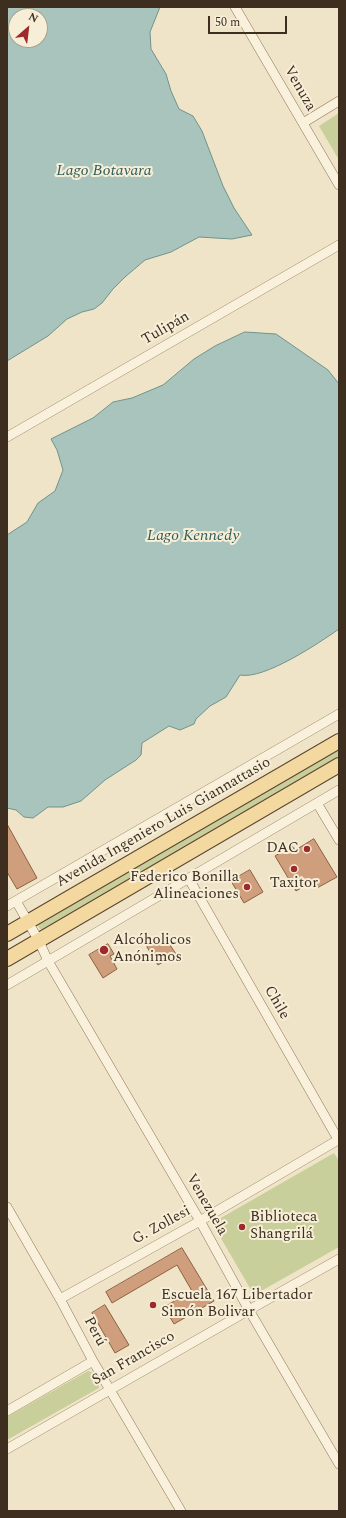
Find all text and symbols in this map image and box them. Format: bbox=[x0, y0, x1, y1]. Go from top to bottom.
north arrow bbox=[8, 8, 48, 48]
text: N bbox=[25, 8, 41, 27]
scale bar bbox=[210, 8, 289, 34]
text: 50 m bbox=[215, 13, 240, 32]
street label: Venuza bbox=[279, 63, 319, 115]
water label: Lago Botavara bbox=[56, 162, 152, 182]
street label: Tulipán bbox=[139, 308, 193, 350]
water label: Lago Kennedy bbox=[147, 527, 239, 547]
street label: Avenida Ingeniero Luis Giannattasio bbox=[54, 754, 274, 892]
place label: DAC bbox=[266, 840, 299, 858]
marker: DAC bbox=[302, 844, 312, 854]
marker: Taxitor bbox=[289, 864, 299, 874]
place label: Federico Bonilla Alineaciones bbox=[130, 869, 239, 904]
place label: Taxitor bbox=[270, 875, 318, 893]
marker: Federico Bonilla Alineaciones bbox=[242, 882, 252, 892]
place label: Alcóholicos Anónimos bbox=[113, 932, 191, 967]
marker: Alcóholicos Anónimos bbox=[98, 944, 110, 956]
street label: Chile bbox=[259, 983, 293, 1023]
street label: Venezuela bbox=[181, 1171, 231, 1239]
street label: G. Zollesi bbox=[130, 1203, 194, 1249]
place label: Biblioteca Shangrilá bbox=[250, 1209, 317, 1244]
marker: Biblioteca Shangrilá bbox=[237, 1222, 247, 1232]
place label: Escuela 167 Libertador Simón Bolivar bbox=[161, 1287, 313, 1322]
marker: Escuela 167 Libertador Simón Bolivar bbox=[148, 1300, 158, 1310]
street label: Perú bbox=[79, 1314, 109, 1350]
street label: San Francisco bbox=[89, 1328, 179, 1390]

